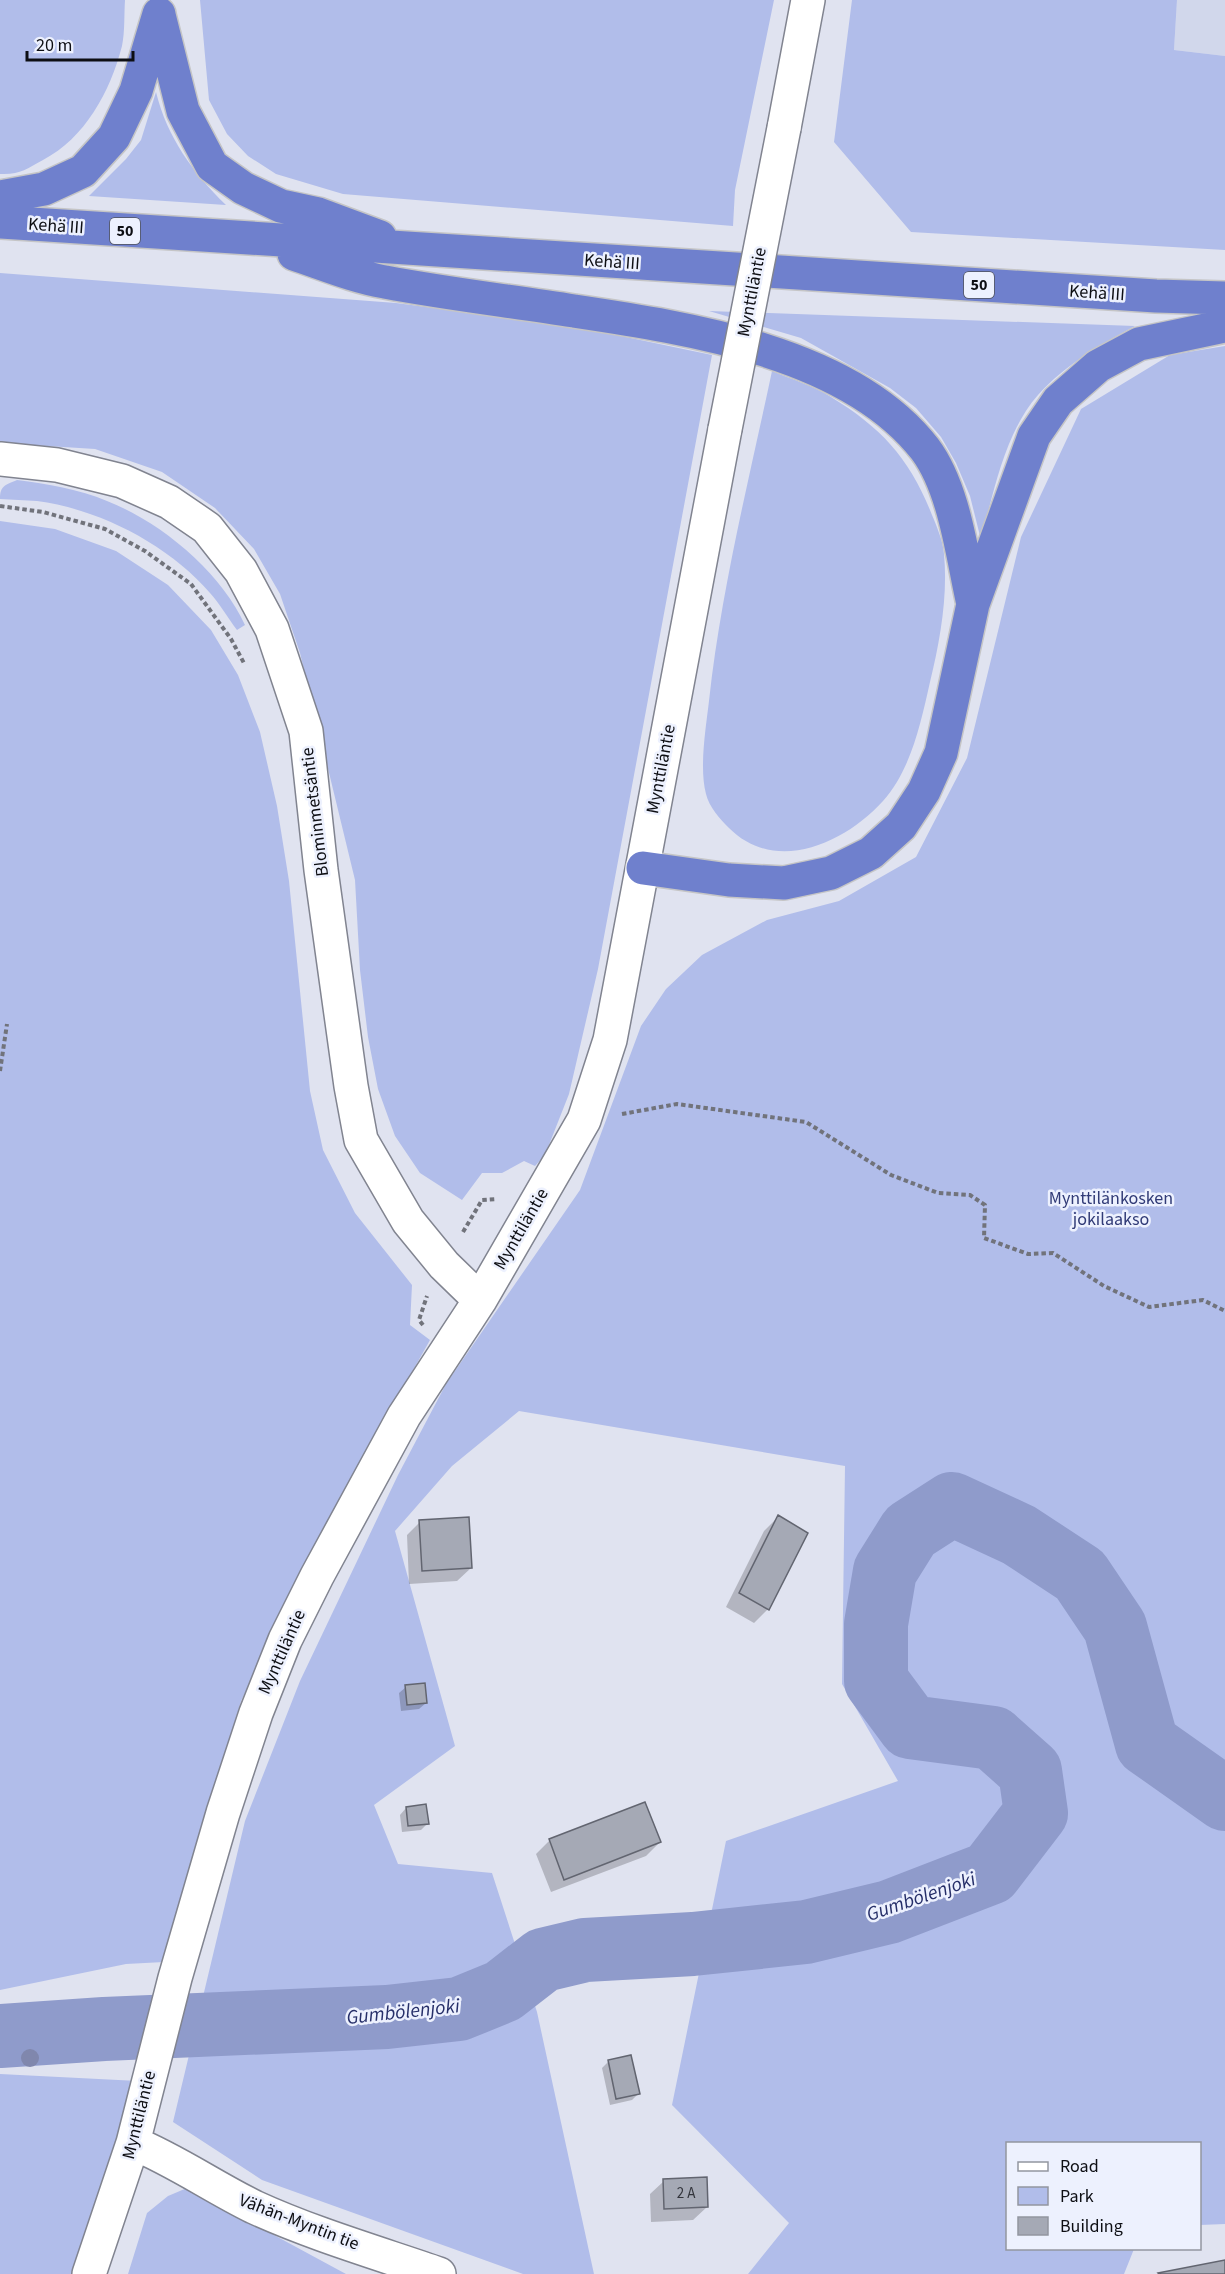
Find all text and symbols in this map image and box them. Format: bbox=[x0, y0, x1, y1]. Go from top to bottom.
scale bar bbox=[27, 24, 134, 62]
text: 20 m bbox=[36, 33, 72, 58]
street label: Kehä III bbox=[27, 212, 85, 240]
road number: 50 bbox=[110, 218, 140, 244]
street label: Mynttiläntie bbox=[731, 245, 773, 339]
street label: Kehä III bbox=[583, 248, 641, 276]
road number: 50 bbox=[964, 272, 994, 298]
street label: Kehä III bbox=[1068, 279, 1126, 307]
street label: Mynttiläntie bbox=[640, 722, 682, 816]
street label: Blominmetsäntie bbox=[295, 746, 335, 878]
street label: Mynttiläntie bbox=[488, 1183, 554, 1274]
park label: Mynttilänkosken jokilaakso bbox=[1049, 1186, 1173, 1232]
street label: Mynttiläntie bbox=[252, 1606, 312, 1698]
water label: Gumbölenjoki bbox=[863, 1865, 979, 1929]
water label: Gumbölenjoki bbox=[345, 1992, 461, 2032]
street label: Mynttiläntie bbox=[116, 2068, 162, 2162]
legend bbox=[1006, 2142, 1201, 2250]
text: Road bbox=[1060, 2154, 1099, 2179]
house number: 2 A bbox=[677, 2183, 696, 2204]
text: Park bbox=[1060, 2184, 1094, 2209]
street label: Vähän-Myntin tie bbox=[235, 2188, 363, 2256]
text: Building bbox=[1060, 2214, 1123, 2239]

